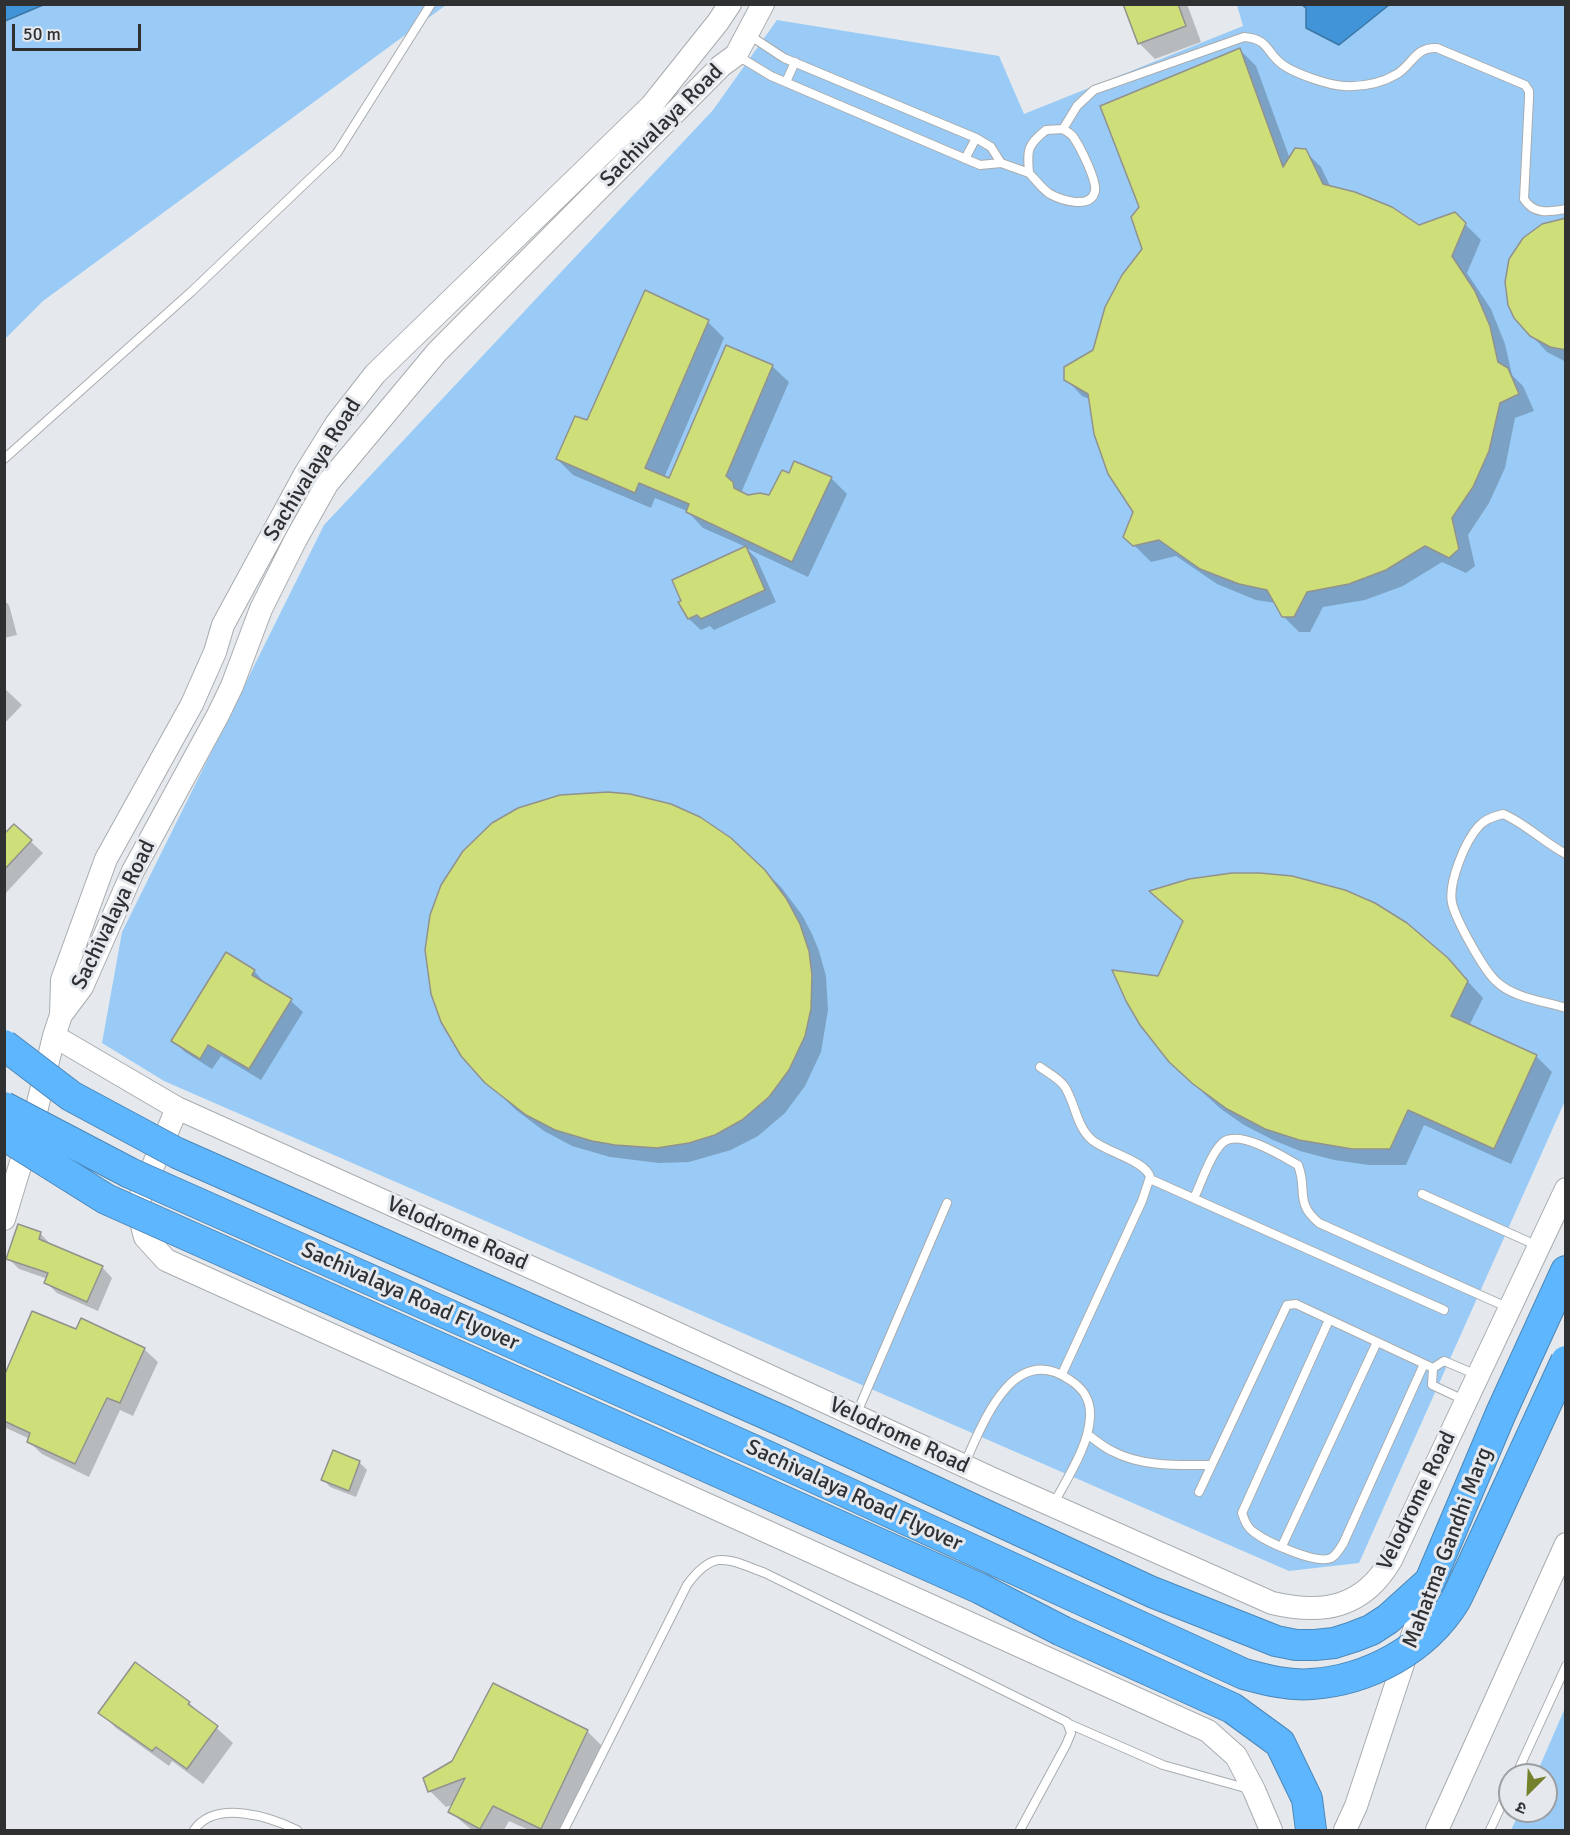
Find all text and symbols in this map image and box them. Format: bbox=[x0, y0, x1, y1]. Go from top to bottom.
scale bar bbox=[15, 12, 144, 50]
text: 50 m bbox=[23, 23, 61, 45]
street label: Sachivalaya Road bbox=[595, 59, 729, 193]
street label: Sachivalaya Road bbox=[259, 394, 367, 546]
street label: Sachivalaya Road bbox=[66, 836, 162, 994]
street label: Velodrome Road bbox=[382, 1191, 532, 1277]
street label: Sachivalaya Road Flyover bbox=[297, 1237, 523, 1357]
street label: Velodrome Road bbox=[825, 1392, 973, 1480]
street label: Velodrome Road bbox=[1372, 1427, 1462, 1575]
street label: Sachivalaya Road Flyover bbox=[742, 1434, 966, 1558]
street label: Mahatma Gandhi Marg bbox=[1397, 1444, 1499, 1652]
north arrow bbox=[1498, 1763, 1558, 1823]
text: उ bbox=[1513, 1797, 1530, 1819]

